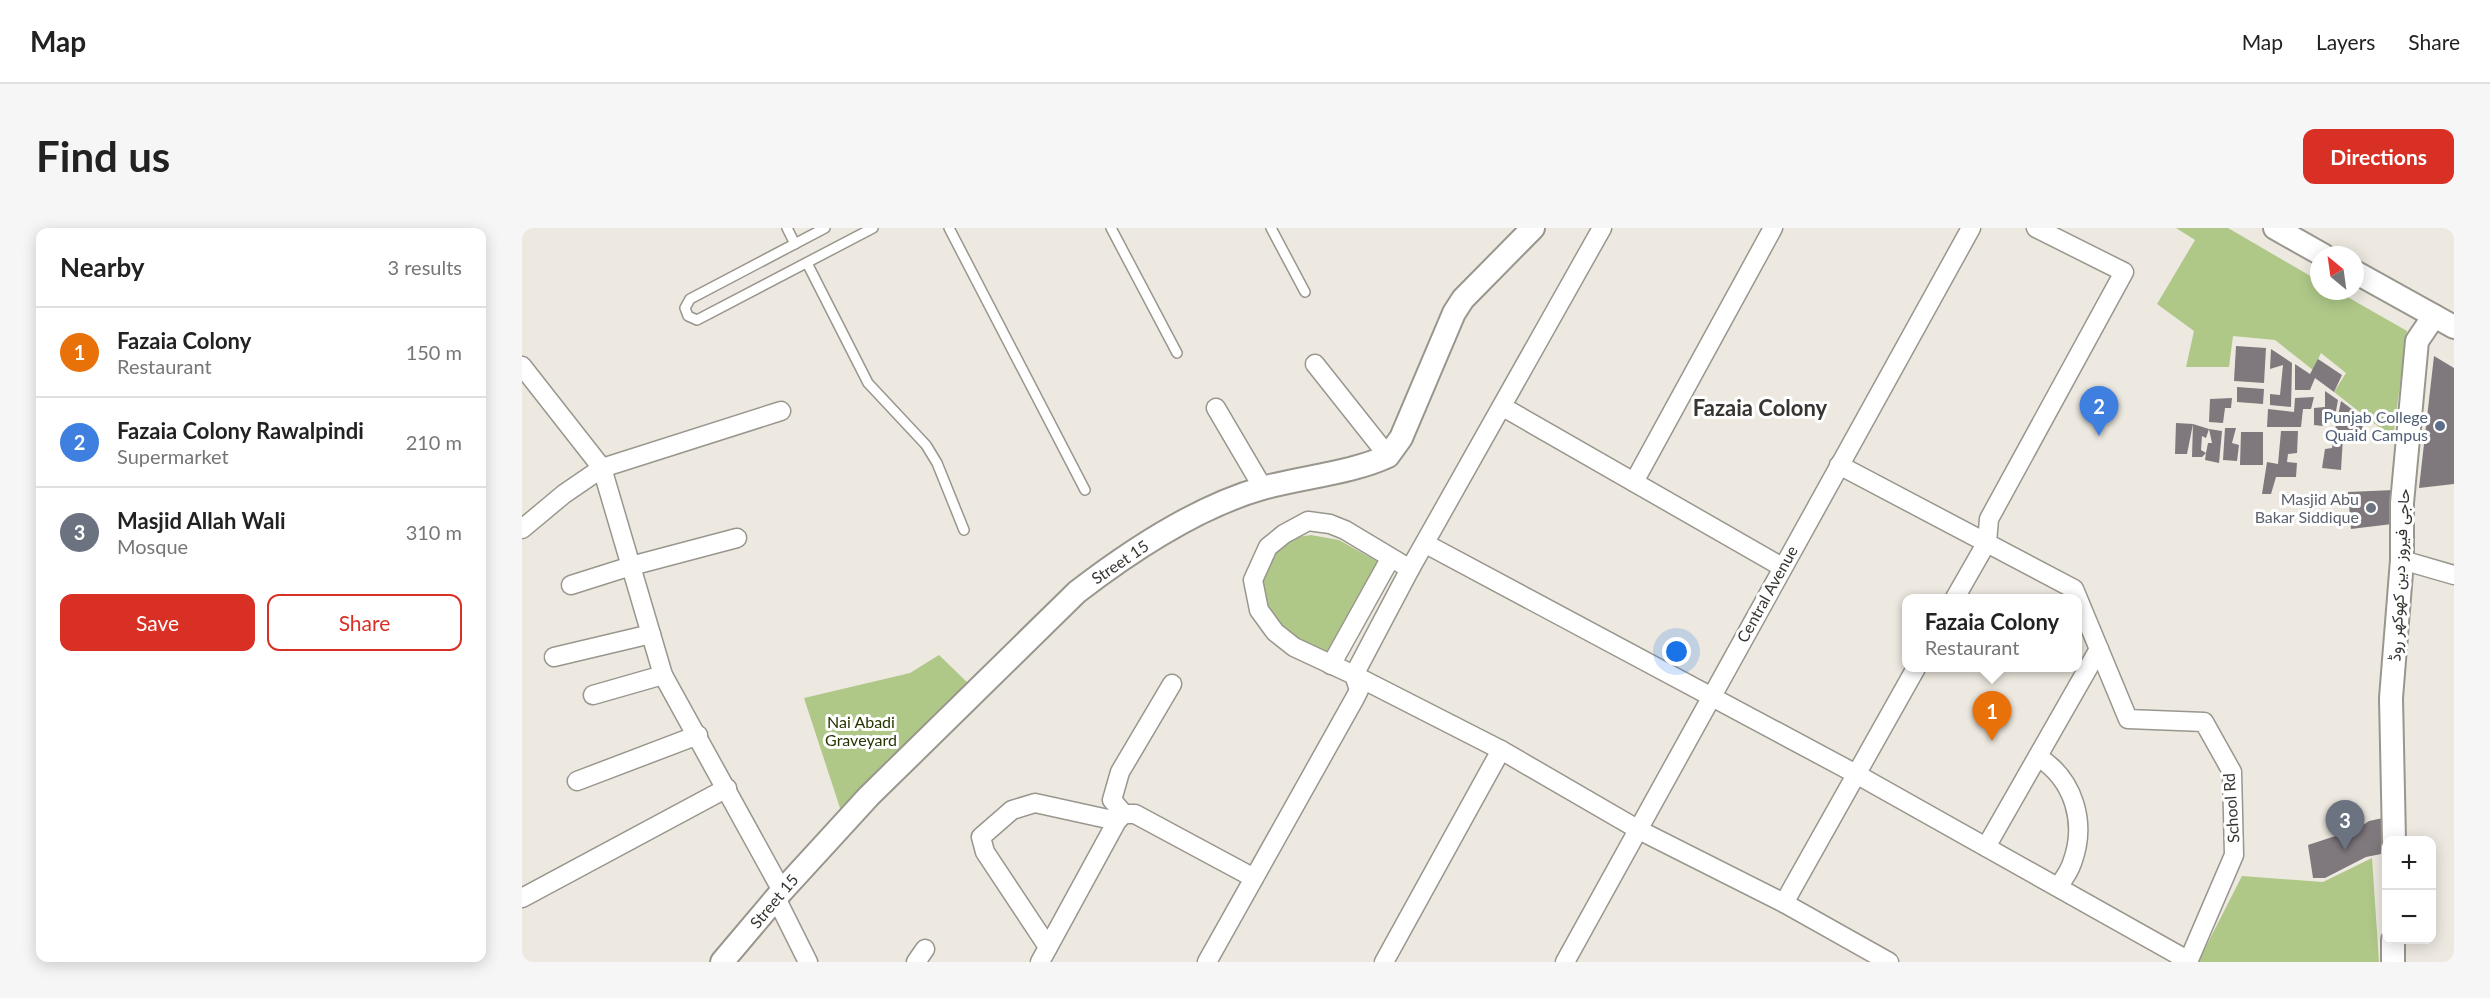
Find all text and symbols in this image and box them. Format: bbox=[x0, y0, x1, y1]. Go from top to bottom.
text: Map bbox=[30, 24, 86, 58]
text: Map bbox=[2242, 29, 2283, 54]
text: Layers bbox=[2316, 29, 2375, 54]
text: Share bbox=[2408, 29, 2460, 54]
button: Directions bbox=[2303, 129, 2454, 184]
text: Find us bbox=[36, 131, 170, 181]
north arrow bbox=[2310, 246, 2364, 300]
text: Nearby bbox=[60, 251, 145, 283]
text: 3 results bbox=[387, 255, 462, 279]
text: Fazaia Colony bbox=[117, 327, 251, 354]
text: 1 bbox=[74, 340, 85, 364]
text: 150 m bbox=[406, 340, 462, 364]
text: Restaurant bbox=[117, 354, 212, 378]
pin: 2 bbox=[2080, 386, 2118, 436]
district label: Fazaia Colony bbox=[1693, 394, 1828, 421]
place label: Punjab College Quaid Campus bbox=[2324, 407, 2428, 444]
text: Fazaia Colony Rawalpindi bbox=[117, 417, 364, 444]
marker: Punjab College Quaid Campus bbox=[2433, 419, 2447, 433]
text: 2 bbox=[74, 430, 85, 454]
text: 210 m bbox=[406, 430, 462, 454]
text: Supermarket bbox=[117, 444, 229, 468]
street label: حاجی فیروز دین کھوکھر روڈ bbox=[2384, 488, 2415, 662]
place label: Masjid Abu Bakar Siddique bbox=[2255, 489, 2359, 526]
marker: Masjid Abu Bakar Siddique bbox=[2364, 501, 2378, 515]
text: Masjid Allah Wali bbox=[117, 507, 286, 534]
text: 3 bbox=[74, 520, 85, 544]
text: 310 m bbox=[406, 520, 462, 544]
text: Mosque bbox=[117, 534, 188, 558]
street label: Street 15 bbox=[1088, 536, 1152, 588]
street label: Central Avenue bbox=[1732, 542, 1801, 645]
button: Save bbox=[60, 594, 255, 651]
button: Share bbox=[267, 594, 462, 651]
popup bbox=[1902, 594, 2082, 672]
text: Fazaia Colony bbox=[1925, 608, 2059, 635]
text: Restaurant bbox=[1925, 635, 2019, 659]
your location bbox=[1662, 637, 1691, 666]
pin: 1 bbox=[1972, 692, 2012, 741]
park label: Nai Abadi Graveyard bbox=[825, 712, 897, 749]
street label: School Rd bbox=[2219, 773, 2242, 844]
pin: 3 bbox=[2326, 800, 2364, 850]
map controls bbox=[2382, 836, 2436, 944]
button: + bbox=[2382, 836, 2436, 890]
street label: Street 15 bbox=[746, 870, 802, 932]
button: − bbox=[2382, 890, 2436, 944]

